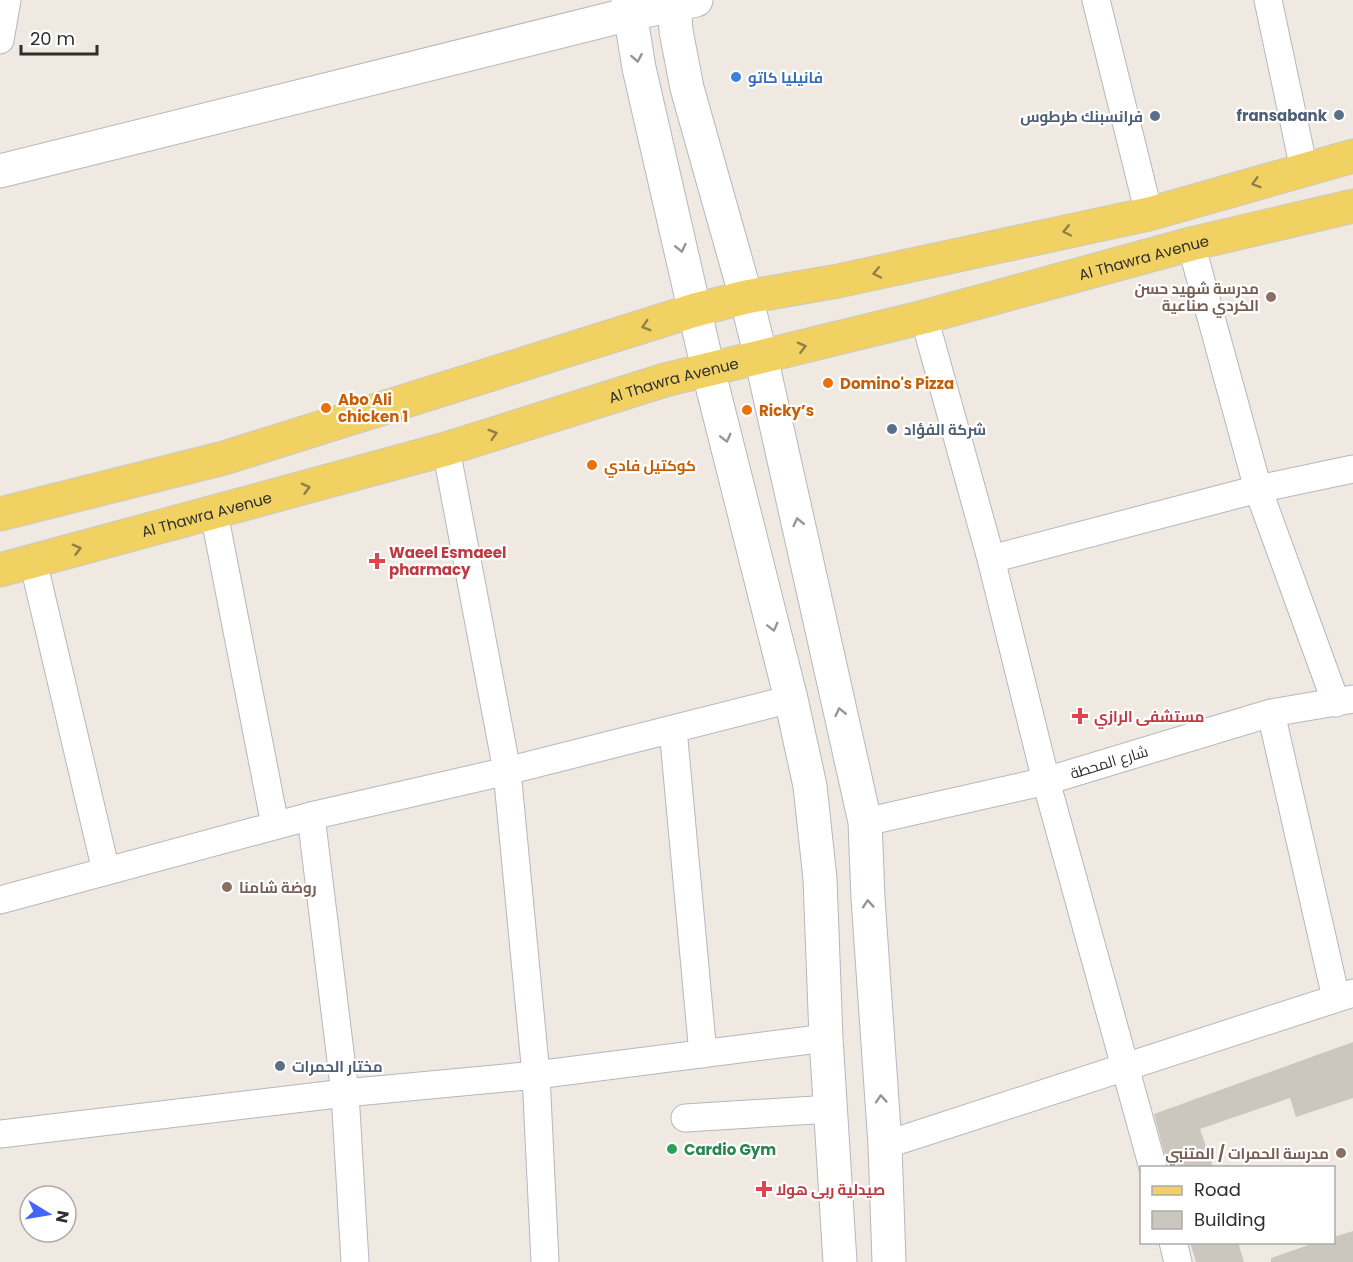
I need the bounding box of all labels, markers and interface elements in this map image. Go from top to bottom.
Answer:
scale bar [21,18,98,56]
text: 20 m [30,26,75,51]
one-way arrow [631,53,643,62]
place label: فانيليا كاتو [748,67,823,88]
marker: فانيليا كاتو [729,70,743,84]
place label: fransabank [1237,105,1328,126]
place label: فرانسبنك طرطوس [1020,106,1143,127]
marker: fransabank [1332,108,1346,122]
marker: فرانسبنك طرطوس [1148,109,1162,123]
one-way arrow [1251,176,1262,188]
one-way arrow [1063,224,1073,237]
street label: Al Thawra Avenue [1076,230,1211,285]
one-way arrow [673,243,686,253]
one-way arrow [872,265,882,278]
place label: مدرسة شهيد حسن الكردي صناعية [1135,278,1259,318]
marker: مدرسة شهيد حسن الكردي صناعية [1264,290,1278,304]
one-way arrow [641,319,652,331]
one-way arrow [797,342,807,355]
street label: Al Thawra Avenue [606,352,741,408]
place label: Domino's Pizza [840,373,954,394]
marker: Domino's Pizza [821,376,835,390]
place label: Abo Ali chicken 1 [338,389,408,427]
place label: Ricky’s [759,400,814,421]
marker: Abo Ali chicken 1 [319,401,333,415]
marker: Ricky’s [740,403,754,417]
place label: شركة الفؤاد [904,419,986,440]
marker: شركة الفؤاد [885,422,899,436]
one-way arrow [487,429,498,441]
one-way arrow [718,432,731,442]
place label: كوكتيل فادي [604,455,696,478]
marker: كوكتيل فادي [585,458,599,472]
one-way arrow [301,482,311,495]
street label: Al Thawra Avenue [139,486,274,542]
one-way arrow [792,517,805,527]
place label: Waeel Esmaeel pharmacy [389,542,507,580]
one-way arrow [72,544,82,557]
marker: Waeel Esmaeel pharmacy [370,554,384,568]
one-way arrow [766,622,779,632]
place label: مستشفى الرازي [1094,706,1204,729]
one-way arrow [834,707,847,717]
marker: مستشفى الرازي [1071,707,1089,725]
street label: شارع المحطة [1068,740,1151,785]
place label: روضة شامنا [239,877,317,898]
marker: روضة شامنا [220,880,234,894]
one-way arrow [862,900,875,909]
place label: مختار الحمرات [292,1056,383,1077]
marker: مختار الحمرات [273,1059,287,1073]
one-way arrow [875,1094,888,1103]
place label: Cardio Gym [684,1139,776,1160]
marker: Cardio Gym [665,1142,679,1156]
place label: مدرسة الحمرات / المتنبي [1165,1143,1329,1166]
marker: مدرسة الحمرات / المتنبي [1334,1146,1348,1160]
legend [1140,1166,1335,1244]
text: Road [1194,1177,1241,1202]
place label: صيدلية ربى هولا [776,1179,885,1200]
marker: صيدلية ربى هولا [757,1182,771,1196]
north arrow [18,1184,78,1244]
text: Building [1194,1207,1266,1232]
text: N [50,1209,75,1225]

